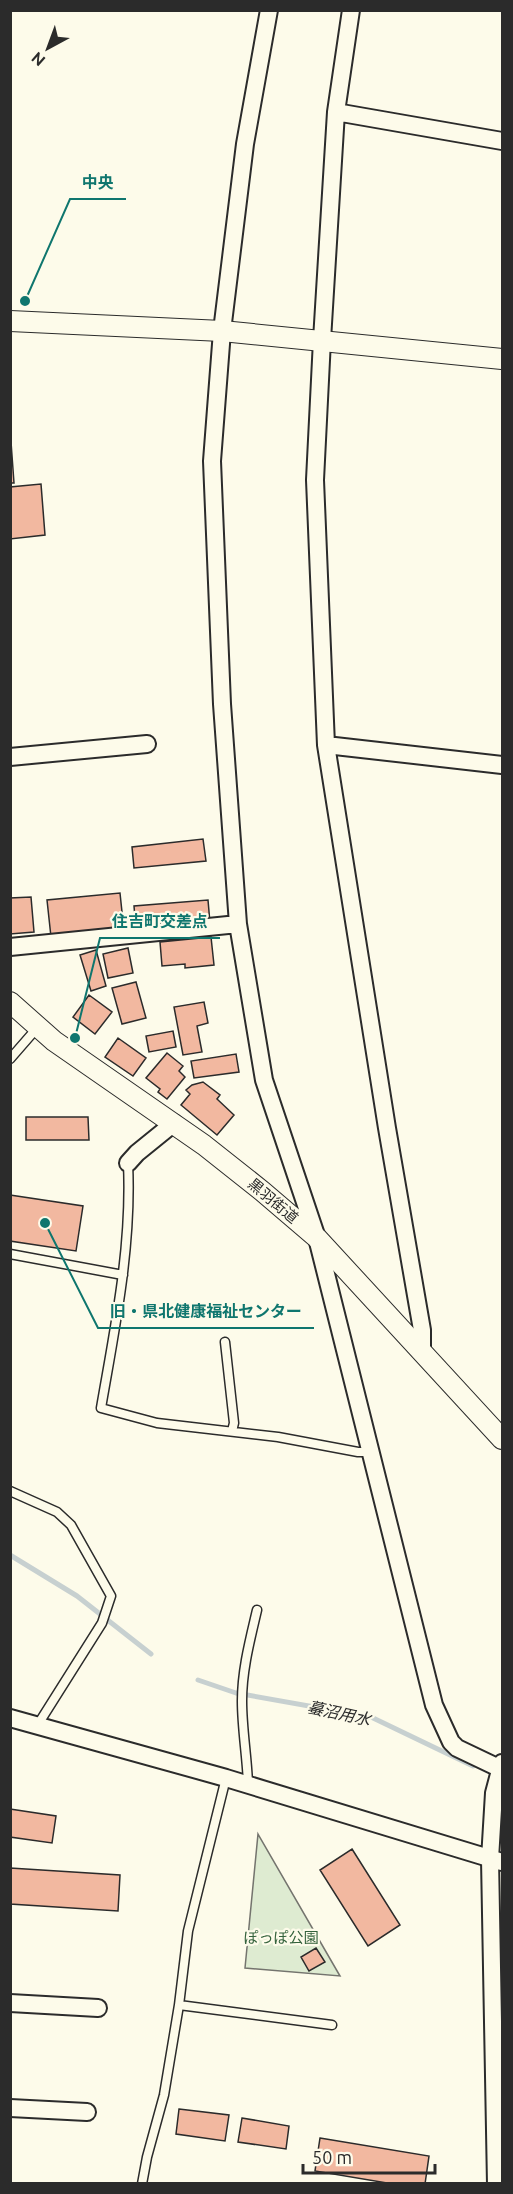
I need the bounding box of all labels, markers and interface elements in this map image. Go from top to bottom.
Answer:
north arrow [18,18,78,78]
text: N [28,49,49,70]
callout: 中央 [70,165,126,199]
text: 中央 [82,173,114,191]
callout: 住吉町交差点 [100,904,220,938]
text: 住吉町交差点 [111,912,208,930]
street label: 黒羽街道 [245,1175,302,1226]
callout: 旧・県北健康福祉センター [98,1294,314,1328]
text: 旧・県北健康福祉センター [110,1302,302,1320]
water label: 蟇沼用水 [306,1698,374,1729]
park label: ぽっぽ公園 [243,1929,319,1946]
scale bar [303,2137,435,2175]
text: 50 m [312,2147,352,2167]

